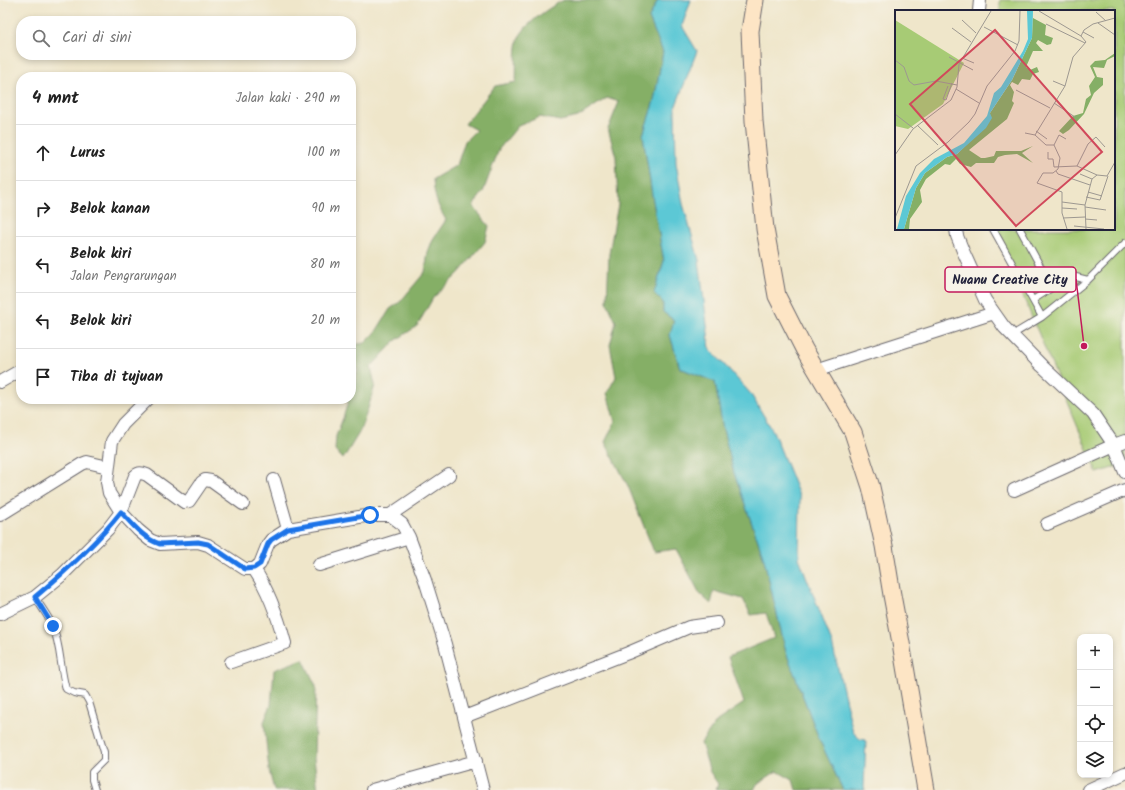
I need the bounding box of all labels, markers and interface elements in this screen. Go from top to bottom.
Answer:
inset map [895,10,1115,230]
search box [16,16,356,60]
text: Cari di sini [62,26,131,50]
icon: search [30,27,52,49]
text: 4 mnt [32,85,79,112]
text: Jalan kaki · 290 m [236,88,340,109]
text: Lurus [70,141,105,165]
icon: ahead [32,142,54,164]
text: 100 m [307,142,340,163]
text: Belok kanan [70,197,150,221]
icon: right [32,198,54,220]
text: 90 m [312,198,340,219]
text: Belok kiri [70,242,131,266]
icon: left [32,254,54,276]
text: 80 m [310,254,340,275]
text: Jalan Pengrarungan [70,266,177,287]
callout: Nuanu Creative City [945,267,1076,292]
text: Nuanu Creative City [952,270,1068,291]
text: Belok kiri [70,309,131,333]
icon: left [32,310,54,332]
text: 20 m [310,310,340,331]
text: Tiba di tujuan [70,365,163,389]
icon: arrive [32,366,54,388]
route start [361,506,379,524]
route end [44,617,62,635]
map controls [1077,634,1113,778]
button: + [1077,634,1113,670]
button: − [1077,670,1113,706]
button: locate [1077,706,1113,742]
button: layers [1077,742,1113,778]

